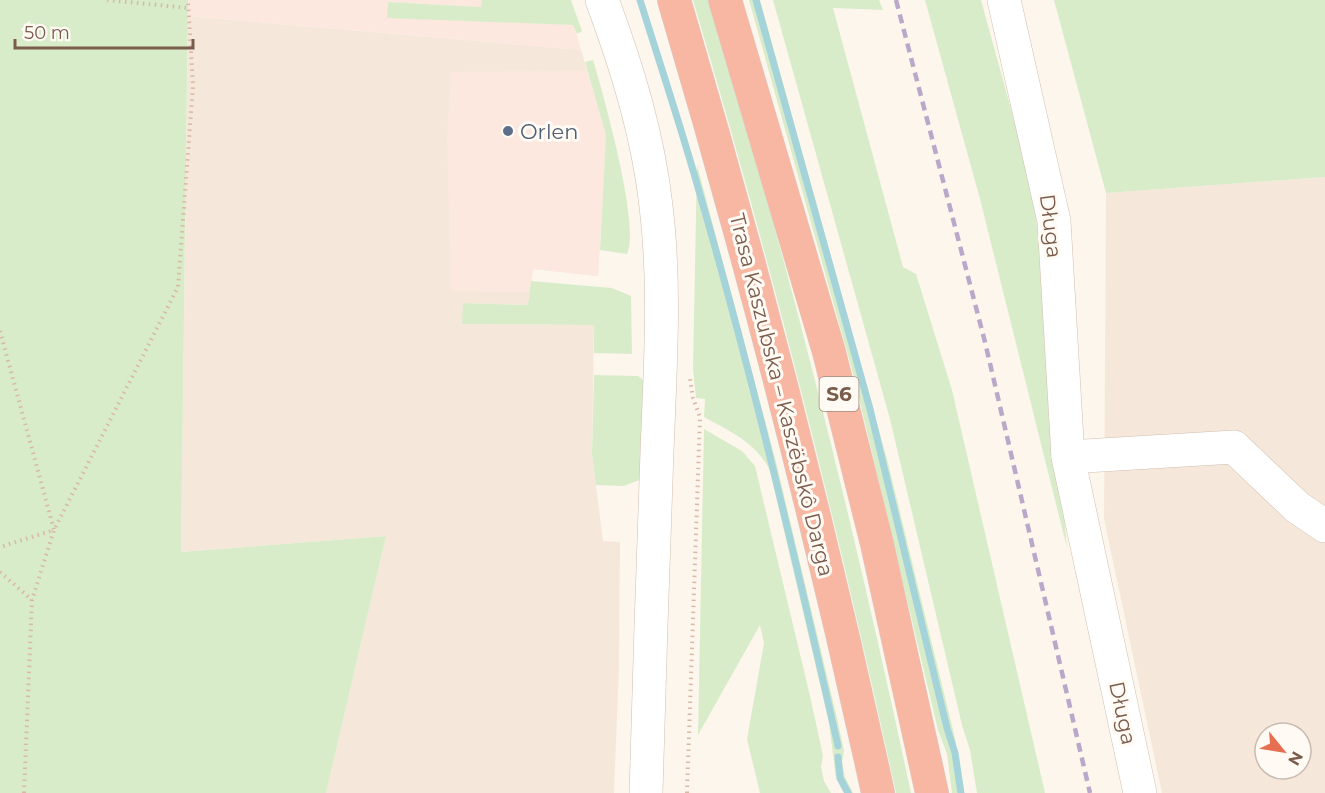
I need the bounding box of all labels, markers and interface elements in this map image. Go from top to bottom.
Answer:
scale bar [15,12,194,50]
text: 50 m [24,22,70,44]
place label: Orlen [520,119,578,144]
marker: Orlen [501,124,515,138]
street label: Długa [1035,193,1067,259]
street label: Trasa Kaszubska – Kaszëbskô Darga [725,211,839,579]
road number: S6 [820,377,858,411]
street label: Długa [1104,679,1142,747]
north arrow [1253,721,1313,781]
text: N [1284,748,1307,769]

